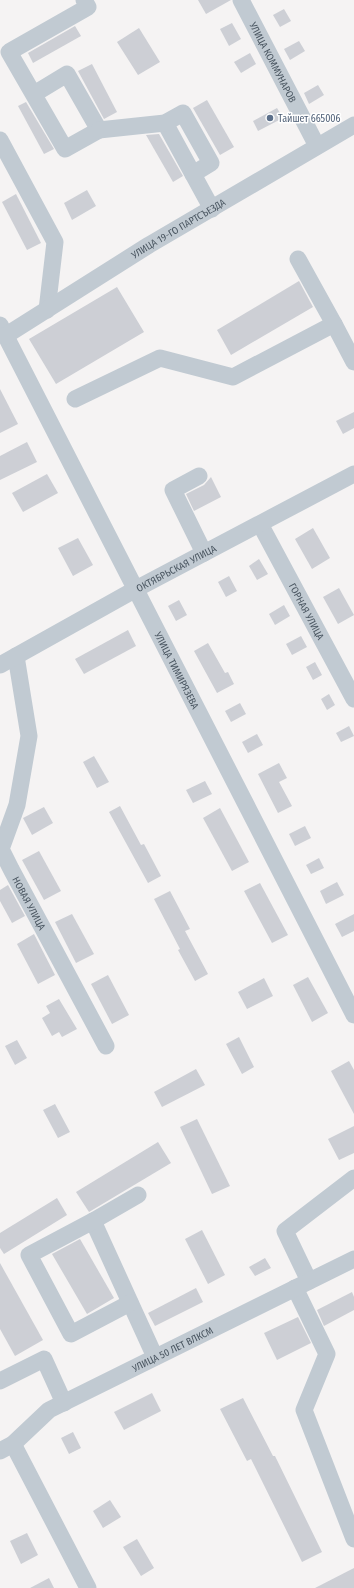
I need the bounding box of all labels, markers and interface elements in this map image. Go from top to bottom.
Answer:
street label: УЛИЦА КОММУНАРОВ [246,19,299,105]
marker: Тайшет 665006 [265,113,275,123]
place label: Тайшет 665006 [278,113,341,125]
street label: УЛИЦА 19-ГО ПАРТСЪЕЗДА [129,196,229,262]
street label: ОКТЯБРЬСКАЯ УЛИЦА [134,542,219,595]
street label: ГОРНАЯ УЛИЦА [286,581,326,643]
street label: УЛИЦА ТИМИРЯЗЕВА [151,629,201,712]
street label: НОВАЯ УЛИЦА [9,875,48,933]
street label: УЛИЦА 50 ЛЕТ ВЛКСМ [130,1325,215,1375]

